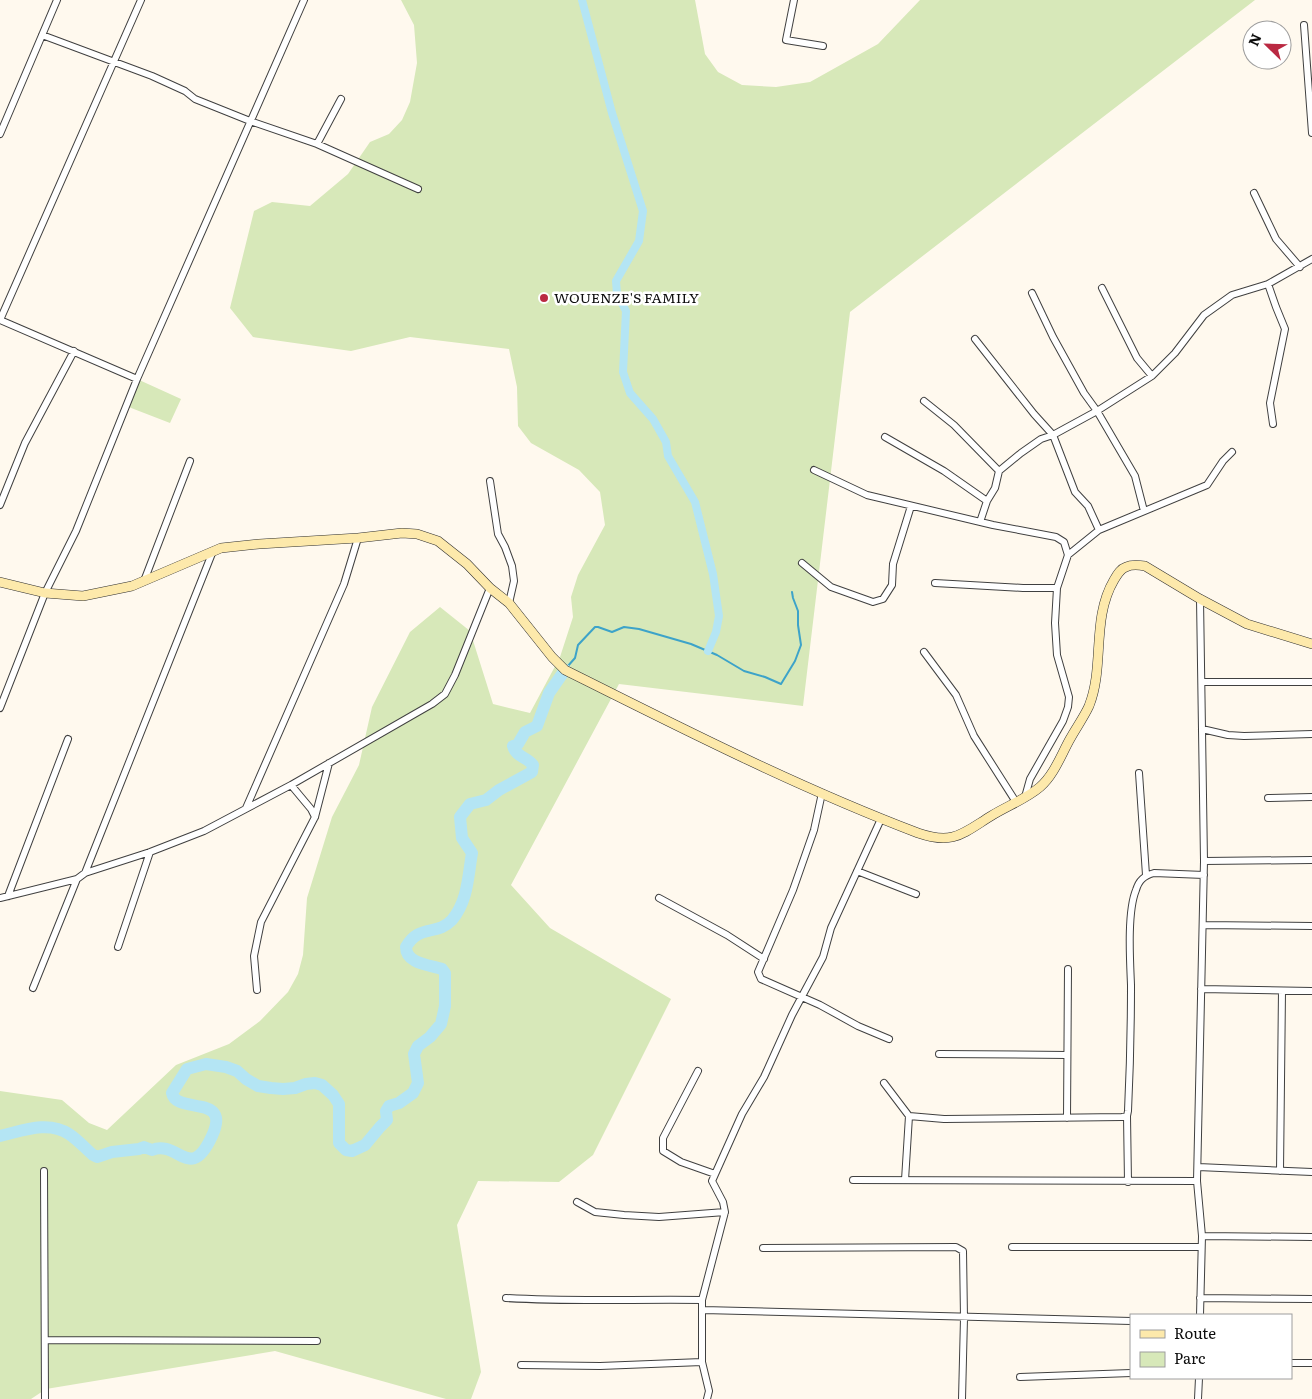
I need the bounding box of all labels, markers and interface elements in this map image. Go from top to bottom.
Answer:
north arrow [1242,20,1292,70]
text: N [1243,30,1266,49]
place label: WOUENZE'S FAMILY [554,287,699,307]
marker: WOUENZE'S FAMILY [538,292,550,304]
legend [1130,1314,1292,1379]
text: Route [1174,1321,1216,1344]
text: Parc [1174,1346,1206,1369]

